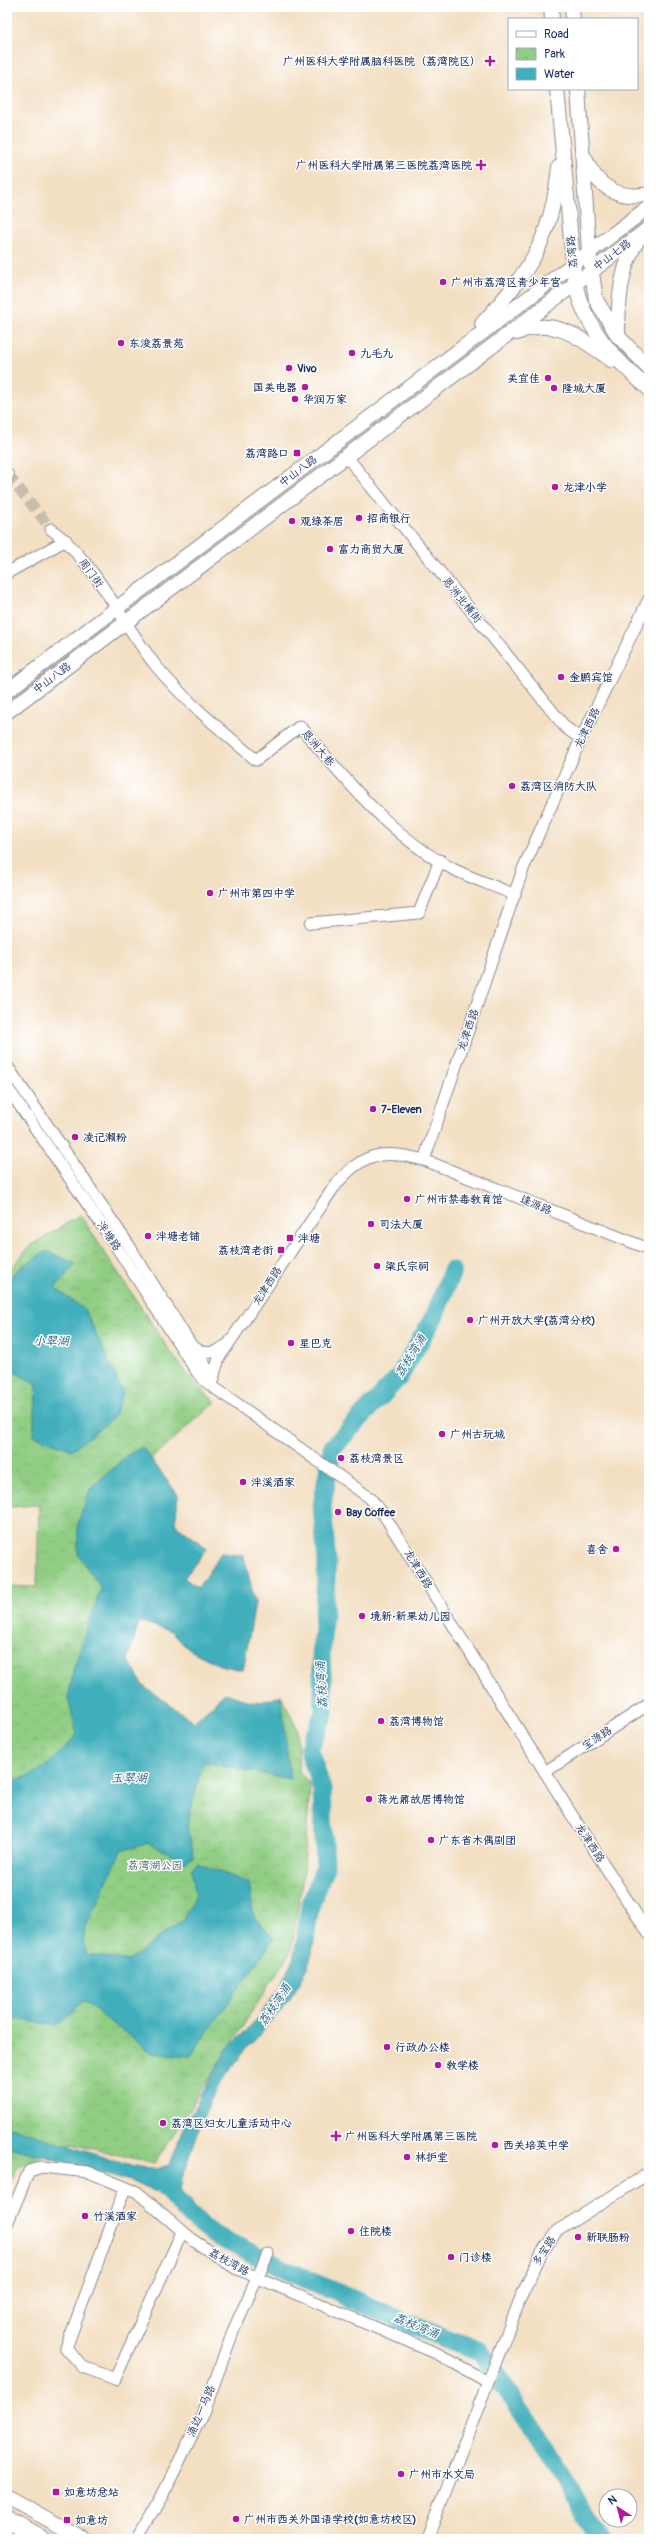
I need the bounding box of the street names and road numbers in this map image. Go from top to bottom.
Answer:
street label: 荔湾路 [564,235,580,269]
street label: 中山七路 [591,237,633,273]
street label: 中山八路 [277,453,319,489]
street label: 周门街 [76,556,107,591]
street label: 恩洲北横街 [440,575,485,626]
street label: 中山八路 [31,660,73,696]
street label: 龙津西路 [572,705,602,751]
street label: 恩洲大巷 [299,727,337,769]
street label: 龙津西路 [455,1007,481,1053]
street label: 逢源路 [518,1193,554,1217]
street label: 泮塘路 [94,1219,124,1253]
street label: 龙津西路 [250,1264,284,1308]
street label: 龙津西路 [401,1547,435,1591]
street label: 宝源路 [580,1724,614,1752]
street label: 龙津西路 [573,1821,607,1865]
street label: 多宝路 [530,2234,558,2268]
street label: 荔枝湾路 [207,2246,251,2278]
street label: 涌边一马路 [184,2383,218,2439]

